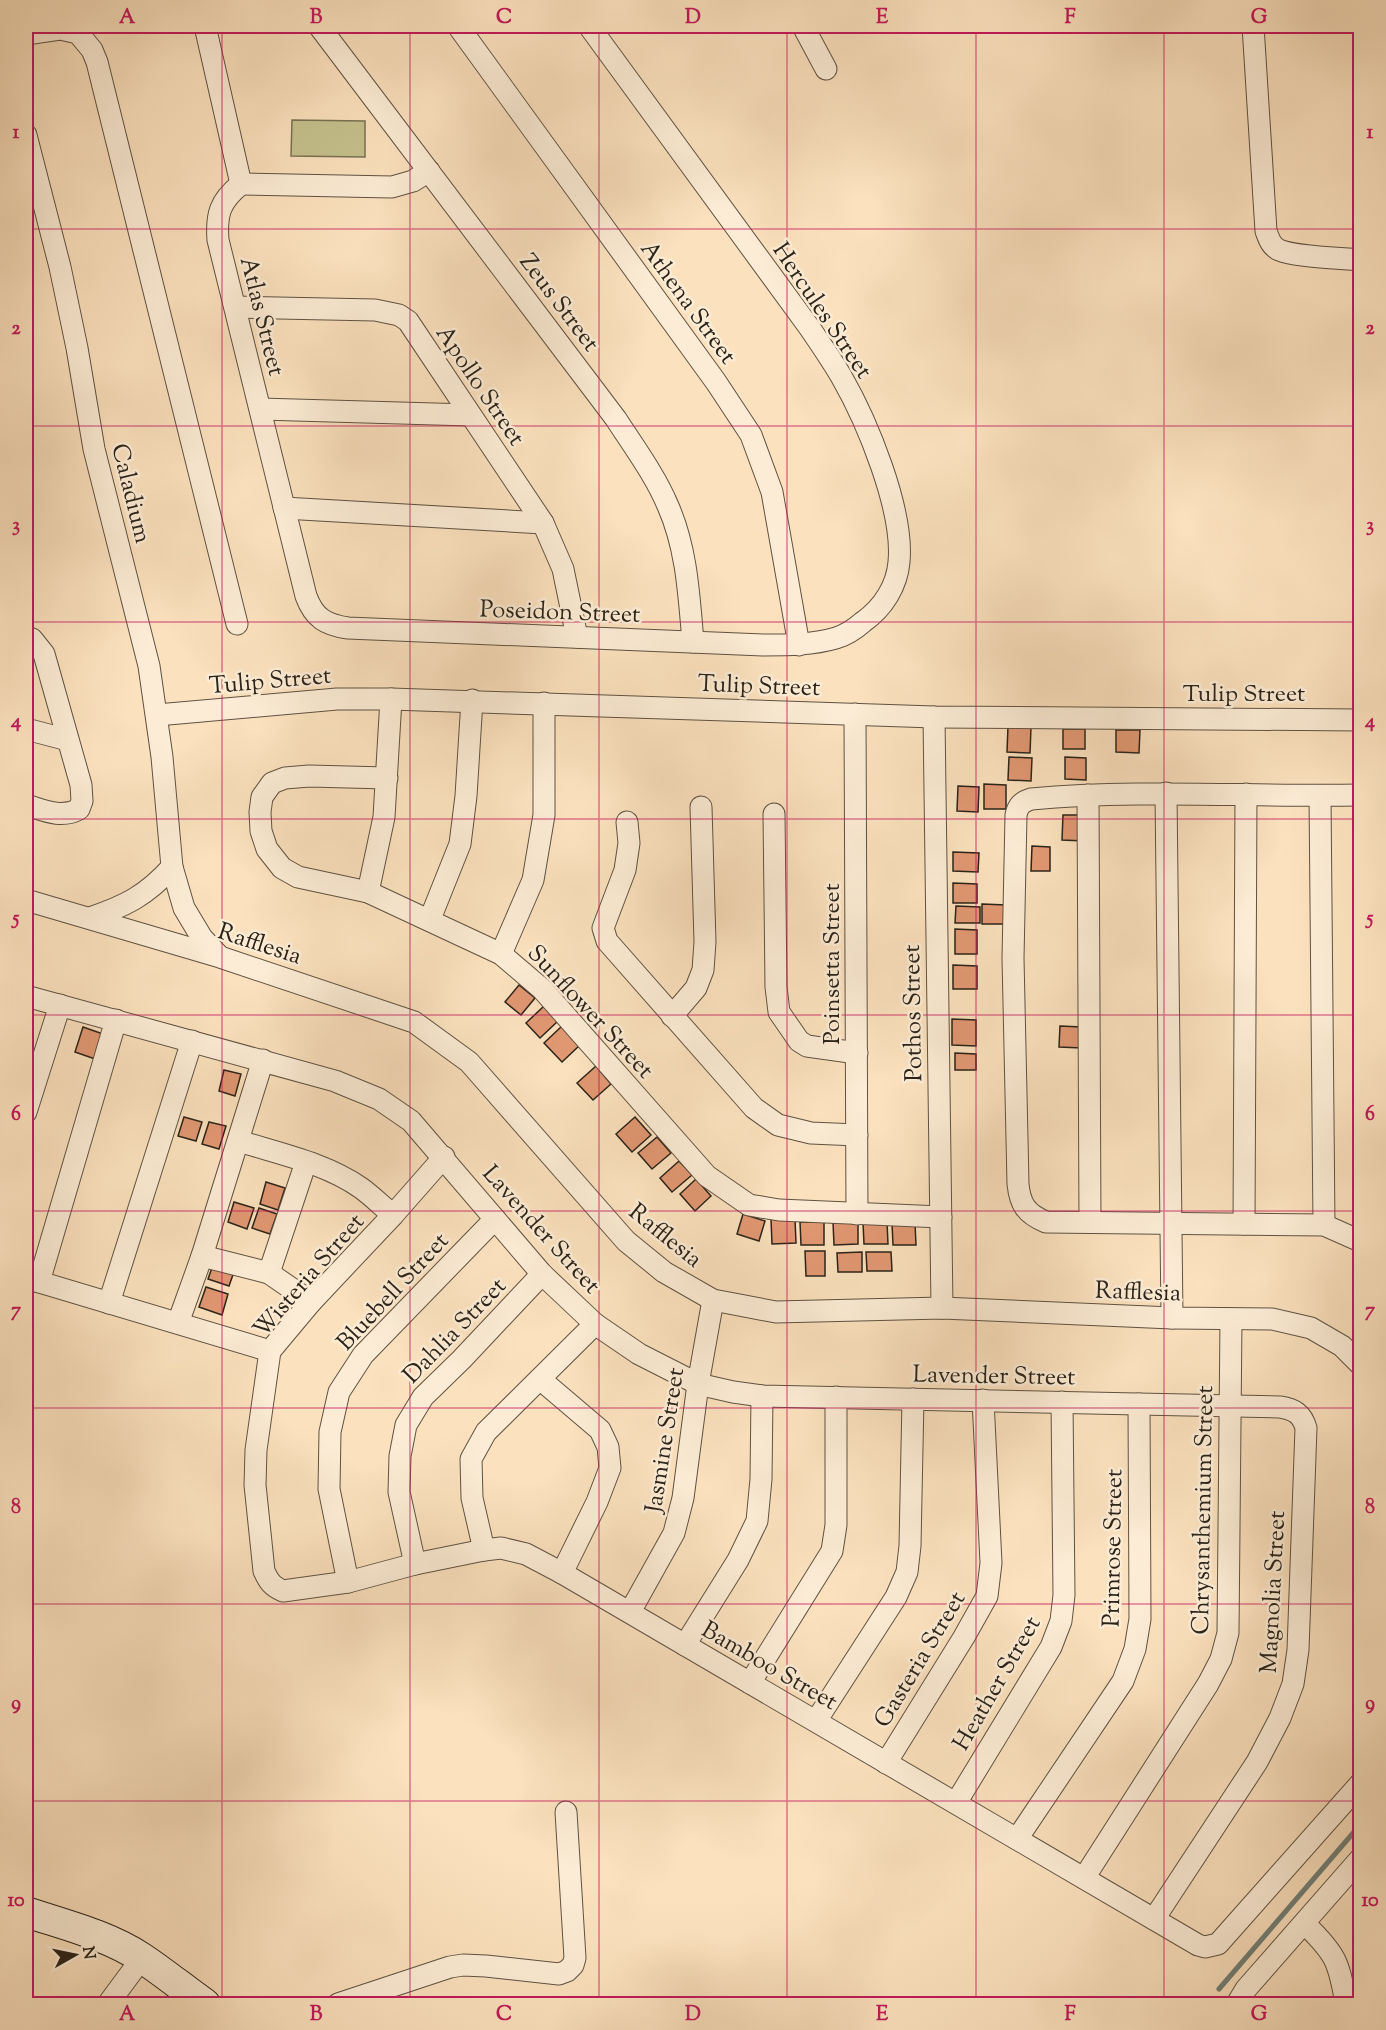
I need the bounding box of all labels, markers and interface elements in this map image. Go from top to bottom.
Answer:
text: A [119,4,136,33]
text: B [310,4,323,33]
text: C [496,4,512,33]
text: D [685,4,701,33]
text: E [876,4,889,33]
text: F [1064,4,1076,33]
text: G [1251,4,1268,33]
text: 1 [13,119,20,148]
text: 1 [1367,119,1374,148]
street label: Athena Street [631,235,744,372]
street label: Hercules Street [763,236,880,386]
street label: Zeus Street [510,247,607,359]
street label: Atlas Street [230,253,292,380]
text: 2 [11,315,21,344]
text: 2 [1365,315,1375,344]
street label: Apollo Street [426,319,532,453]
street label: Caladium [101,440,159,547]
text: 3 [12,512,20,541]
text: 3 [1366,512,1374,541]
street label: Poseidon Street [479,593,641,633]
street label: Tulip Street [208,660,333,704]
street label: Tulip Street [697,668,821,706]
street label: Tulip Street [1183,678,1305,712]
text: 4 [10,708,21,737]
text: 4 [1364,708,1375,737]
street label: Poinsetta Street [816,883,850,1045]
text: 5 [11,905,20,934]
text: 5 [1365,905,1374,934]
street label: Rafflesia [213,915,306,974]
street label: Sunflower Street [518,938,661,1087]
street label: Pothos Street [896,944,932,1082]
text: 6 [11,1101,21,1130]
text: 6 [1365,1101,1375,1130]
street label: Lavender Street [473,1158,608,1302]
street label: Rafflesia [621,1196,709,1277]
street label: Wisteria Street [246,1207,373,1346]
street label: Bluebell Street [330,1226,457,1359]
street label: Dahlia Street [396,1271,515,1392]
street label: Rafflesia [1094,1275,1182,1311]
text: 7 [11,1297,22,1326]
text: 7 [1365,1297,1376,1326]
street label: Lavender Street [912,1359,1076,1395]
street label: Jasmine Street [637,1365,694,1517]
street label: Chrysanthemium Street [1185,1385,1223,1635]
street label: Primrose Street [1096,1469,1132,1628]
text: 8 [11,1494,21,1523]
text: 8 [1365,1494,1375,1523]
street label: Magnolia Street [1253,1510,1295,1674]
street label: Gasteria Street [867,1585,975,1735]
street label: Heather Street [945,1610,1050,1758]
street label: Bamboo Street [695,1614,843,1720]
text: 9 [11,1690,21,1719]
text: 9 [1365,1690,1375,1719]
text: 10 [7,1887,25,1916]
text: 10 [1361,1887,1379,1916]
north arrow [45,1925,105,1985]
text: N [75,1945,100,1961]
text: A [119,2001,136,2030]
text: B [310,2001,323,2030]
text: C [496,2001,512,2030]
text: D [685,2001,701,2030]
text: E [876,2001,889,2030]
text: F [1064,2001,1076,2030]
text: G [1251,2001,1268,2030]

